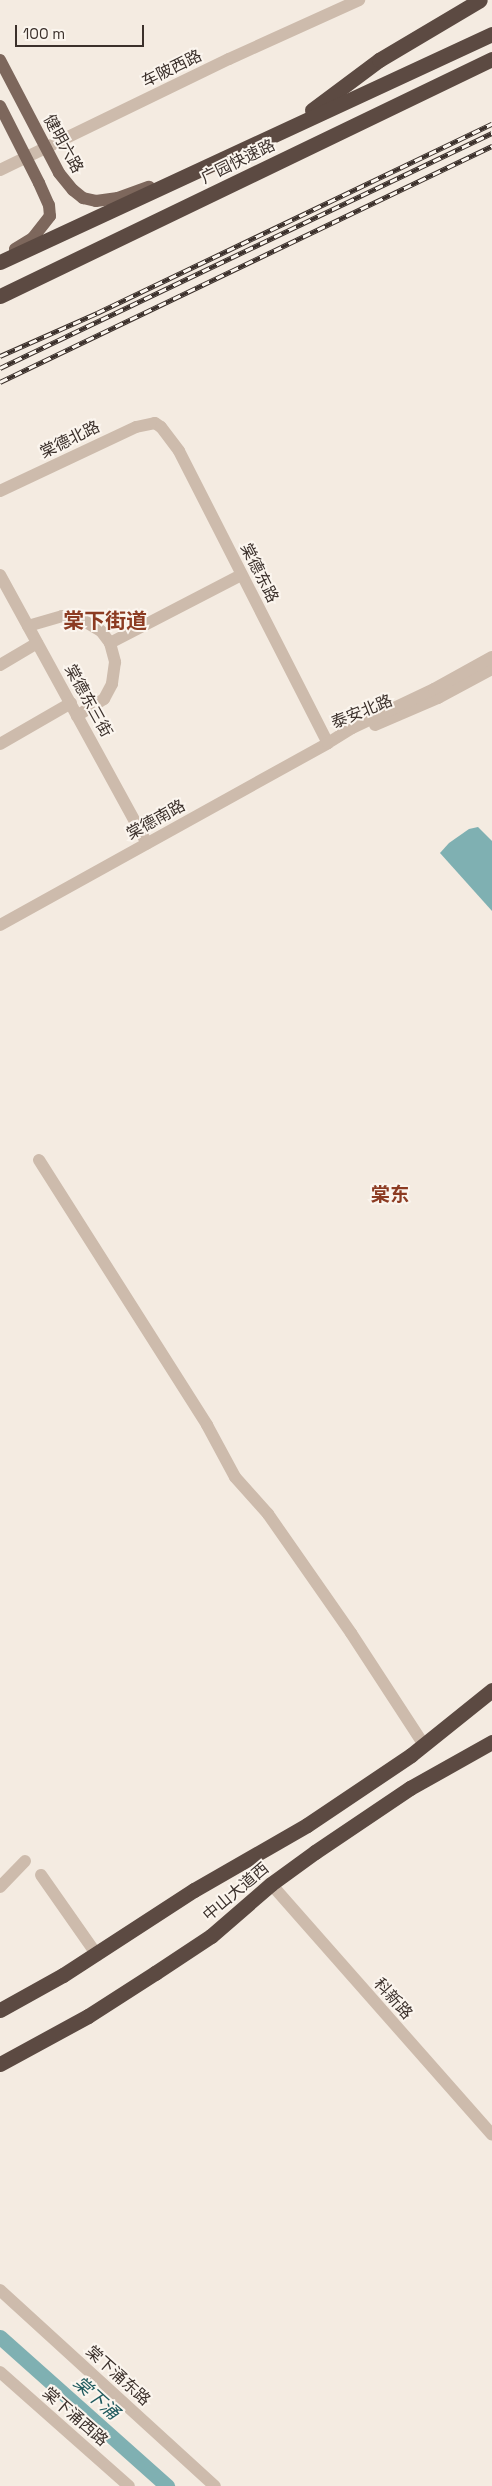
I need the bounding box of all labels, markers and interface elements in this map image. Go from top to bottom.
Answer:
scale bar [18,15,146,47]
text: 100 m [23,24,65,43]
street label: 车陂西路 [139,46,205,92]
street label: 健明六路 [39,111,87,177]
street label: 广园快速路 [198,136,278,188]
street label: 棠德北路 [37,417,103,463]
street label: 棠德东路 [236,540,282,606]
district label: 棠下街道 [63,608,147,634]
street label: 棠德东三街 [60,661,116,741]
street label: 泰安北路 [329,691,395,733]
street label: 棠德南路 [123,796,189,844]
district label: 棠东 [371,1184,409,1206]
street label: 中山大道西 [199,1859,273,1925]
street label: 科新路 [370,1975,416,2023]
street label: 棠下涌东路 [82,2342,154,2410]
water label: 棠下涌 [69,2372,123,2424]
street label: 棠下涌西路 [39,2384,111,2450]

